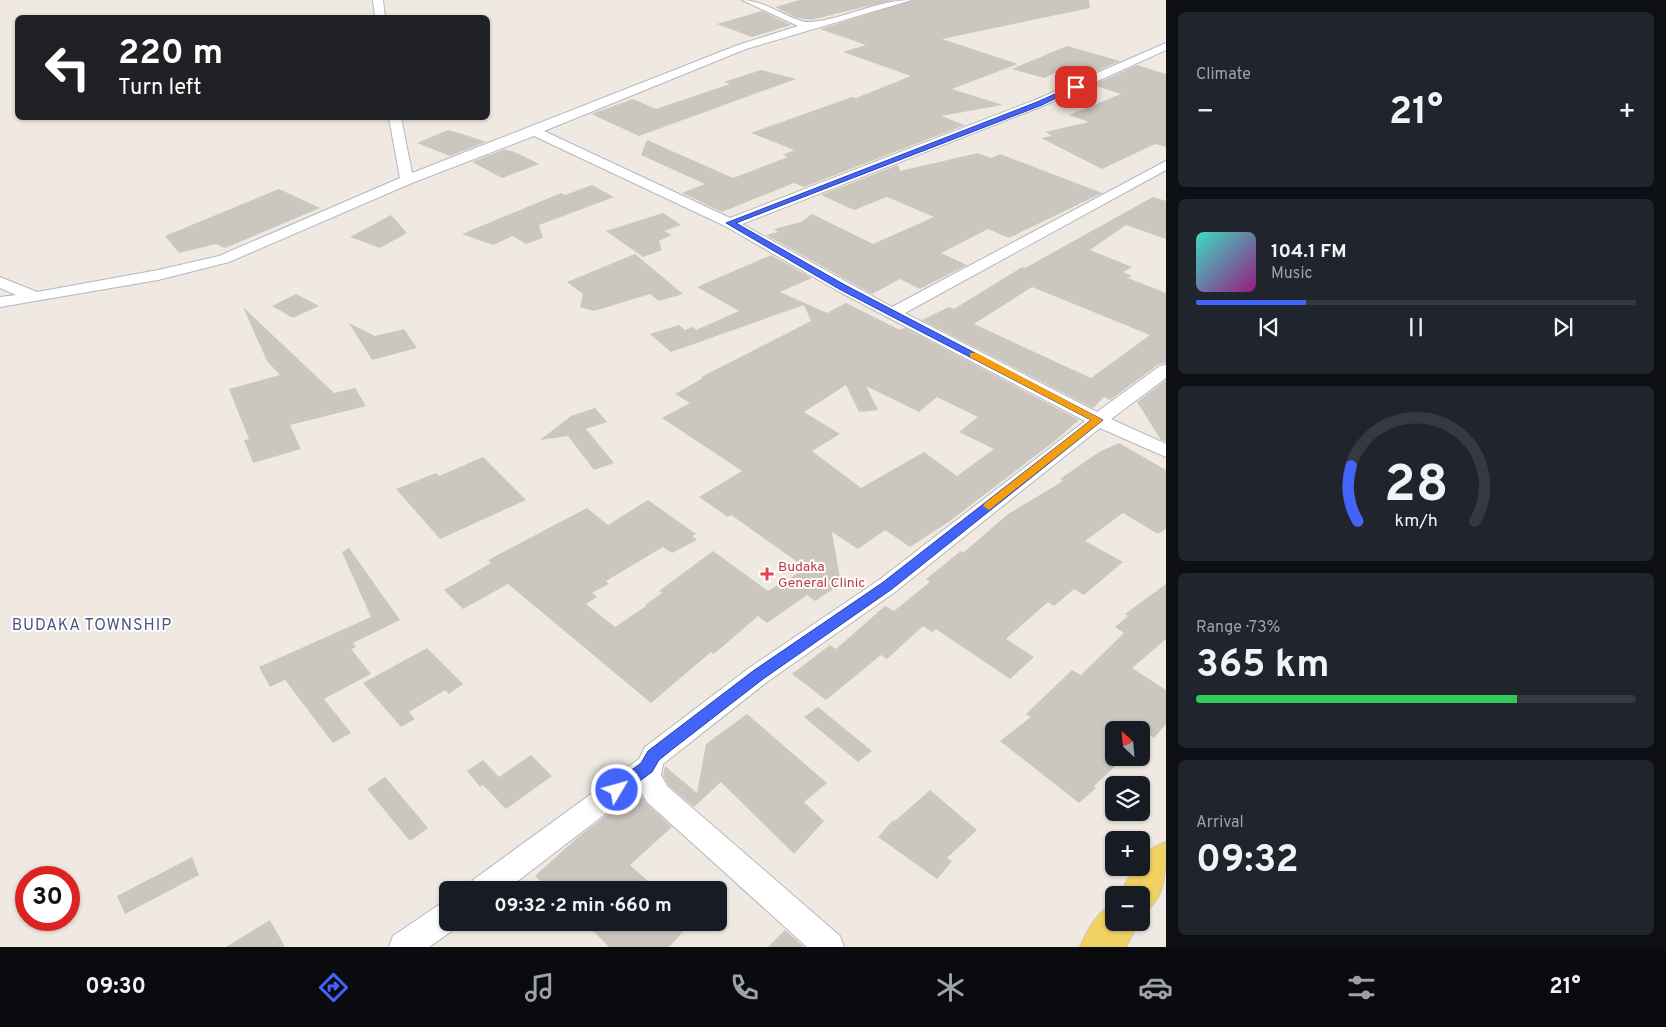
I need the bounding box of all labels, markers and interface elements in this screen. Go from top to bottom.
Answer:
text: 220 m [118,32,223,76]
icon: left [35,35,100,100]
text: Climate [1196,65,1251,85]
pin [1055,66,1097,108]
icon: arrive [1062,73,1090,101]
text: Turn left [118,75,201,102]
text: 21° [1389,89,1443,138]
text: − [1196,95,1214,131]
text: + [1618,95,1636,131]
text: 104.1 FM [1271,240,1347,264]
text: Music [1271,264,1312,284]
icon: previous [1255,313,1283,341]
icon: pause [1402,313,1430,341]
icon: next [1549,313,1577,341]
text: 28 [1384,454,1448,520]
text: km/h [1394,510,1438,533]
place label: Budaka General Clinic [778,559,865,592]
marker: Budaka General Clinic [760,567,774,581]
district label: BUDAKA TOWNSHIP [12,616,172,636]
text: Range · 73% [1196,618,1280,638]
text: 365 km [1196,642,1329,691]
north arrow [1105,721,1150,766]
map controls [1105,721,1150,931]
position arrow [590,763,642,815]
button: layers [1105,776,1150,821]
text: Arrival [1196,813,1244,833]
button: + [1105,831,1150,876]
text: 09:32 [1196,837,1299,886]
speed limit sign: 30 [15,866,80,931]
button: − [1105,886,1150,931]
text: 09:32 · 2 min · 660 m [494,894,672,918]
icon: directions [316,970,351,1005]
icon: music [522,970,557,1005]
icon: phone [727,970,762,1005]
icon: climate [933,970,968,1005]
icon: car [1138,970,1173,1005]
icon: filters [1344,970,1379,1005]
text: 09:30 [85,974,146,1001]
text: 21° [1549,974,1581,1001]

